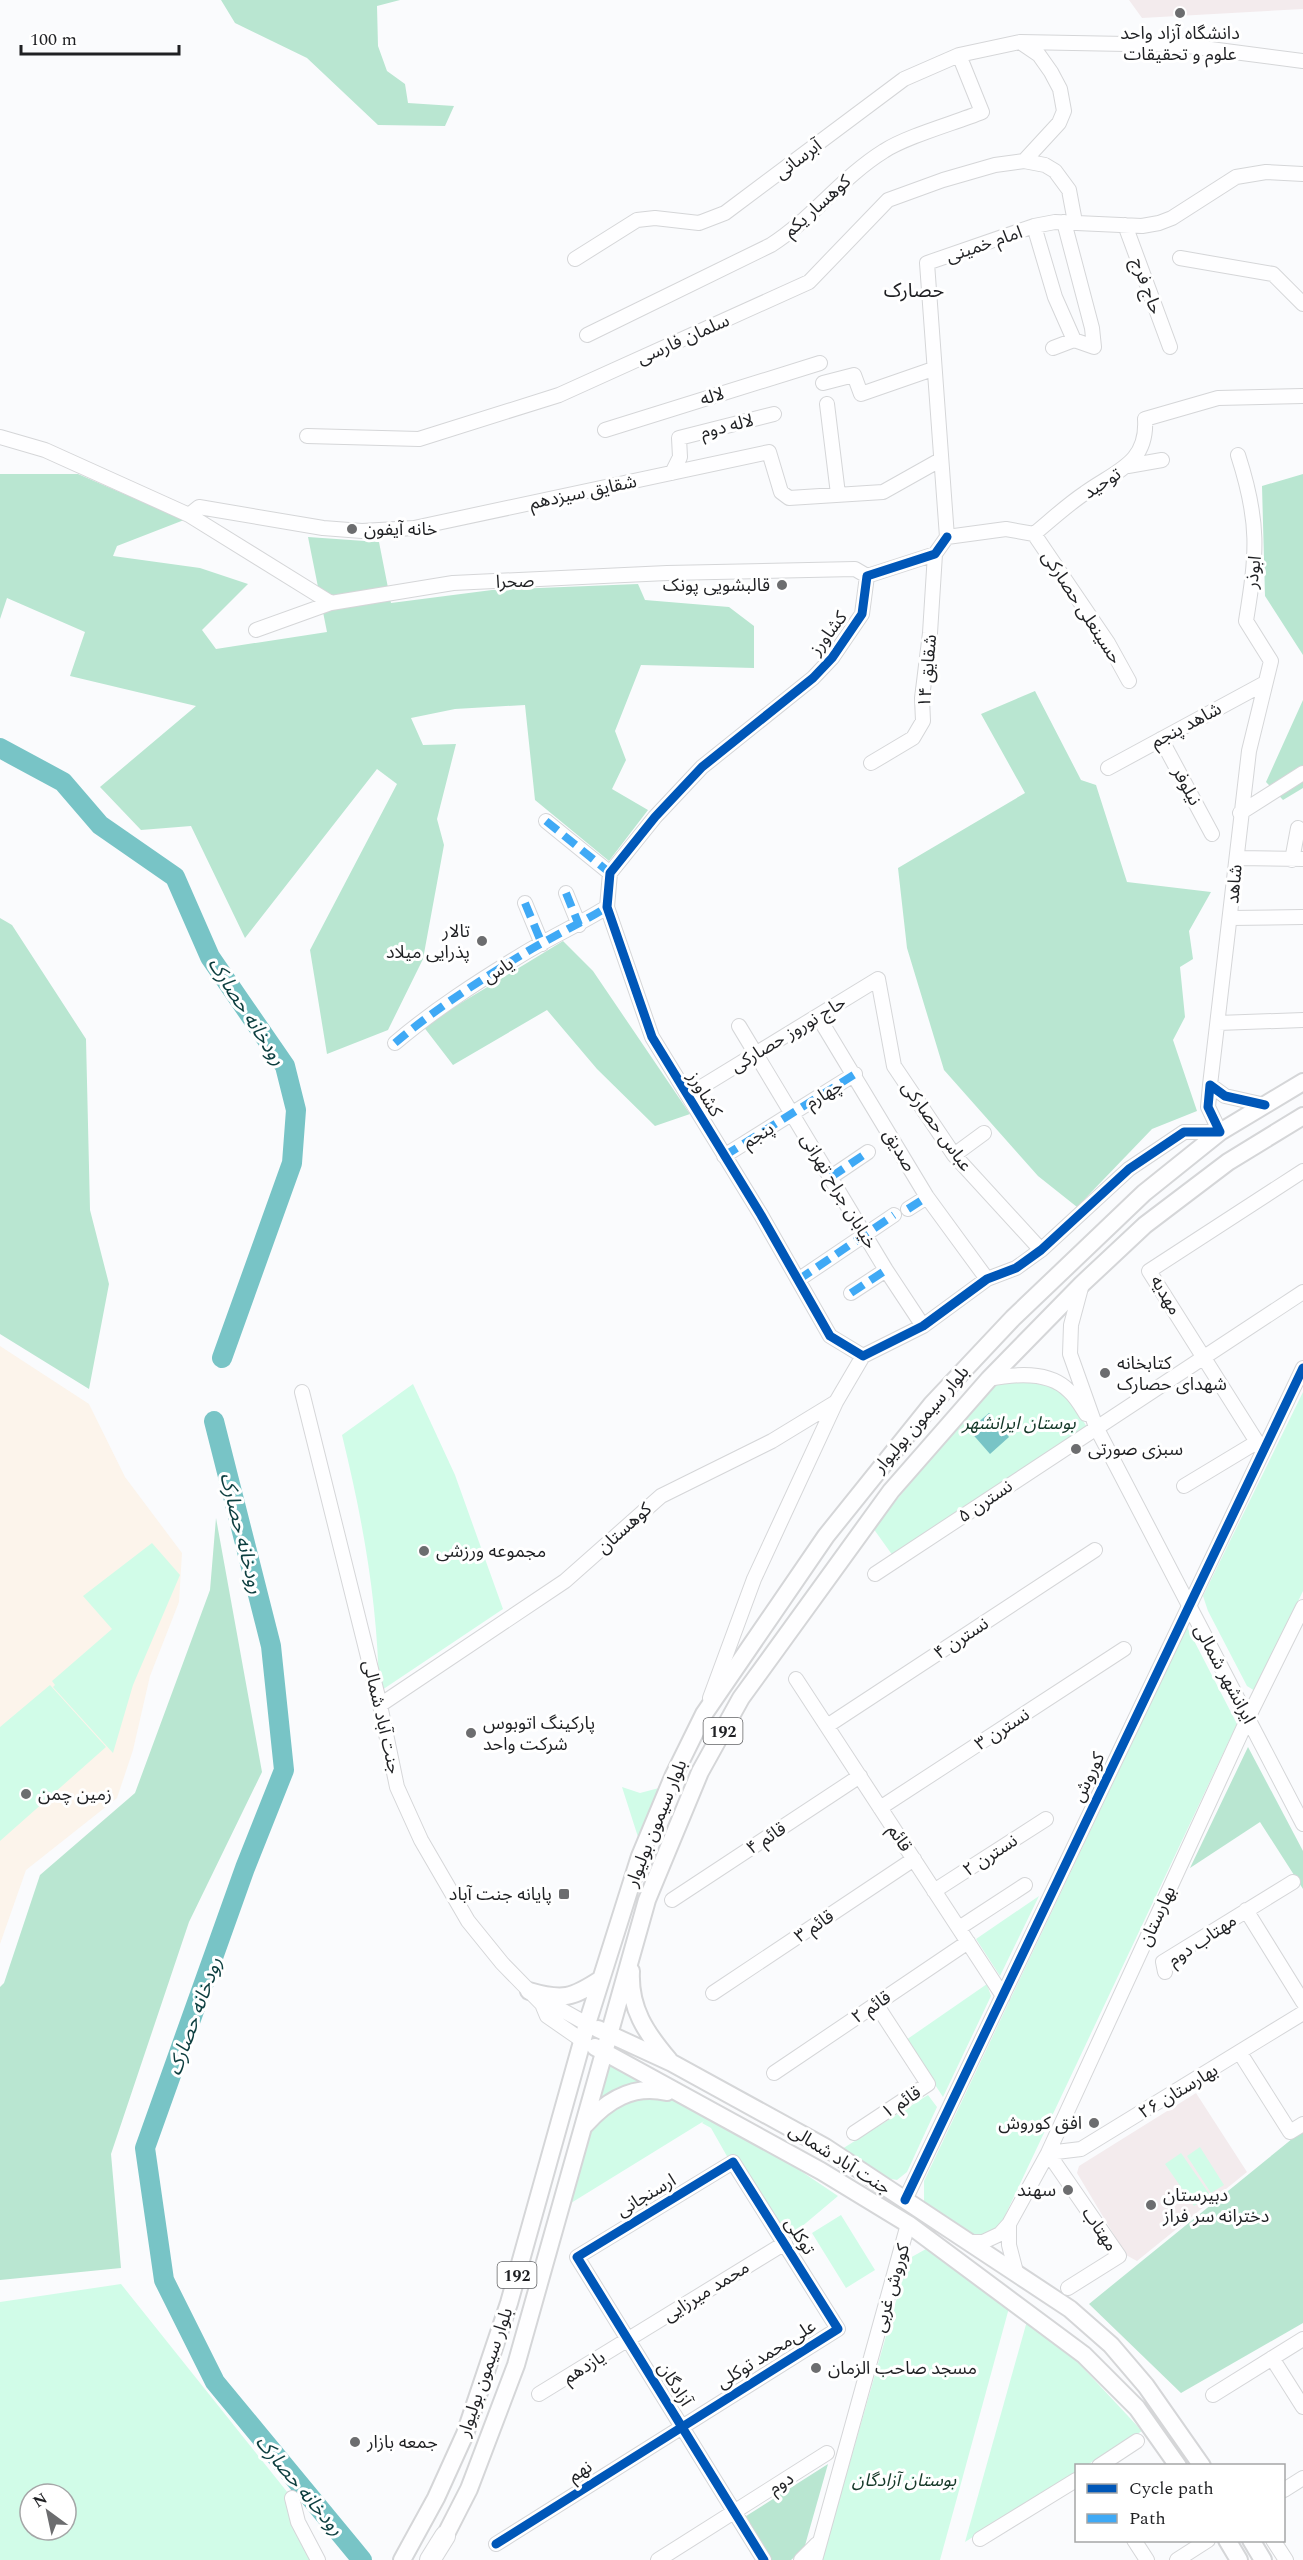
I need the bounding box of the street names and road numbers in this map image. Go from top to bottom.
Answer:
street label: آبرسانی [769,132,828,186]
street label: کوهسار یکم [778,168,857,244]
street label: امام خمینی [942,219,1026,270]
street label: حاج فرج [1124,254,1169,318]
street label: سلمان فارسی [633,307,734,372]
street label: لاله [697,380,728,413]
street label: لاله دوم [698,407,756,446]
street label: توحید [1078,461,1127,506]
street label: شقایق سیزدهم [527,468,639,517]
street label: حسینعلی حصارکی [1035,545,1129,669]
street label: ابوذر [1238,554,1269,591]
street label: صحرا [495,567,535,596]
street label: کشاورز [802,605,854,662]
street label: شقایق ۱۴ [911,633,944,709]
street label: شاهد پنجم [1146,695,1227,755]
street label: نیلوفر [1165,761,1208,811]
street label: شاهد [1219,863,1250,905]
street label: یاس [477,950,519,990]
street label: حاج نوروز حصارکی [725,989,851,1080]
street label: کشاورز [680,1065,729,1123]
street label: چهارم [800,1073,848,1116]
street label: عباس حصارکی [894,1075,979,1177]
street label: پنجم [737,1115,779,1156]
street label: صدیق [876,1124,923,1177]
street label: خیابان جراح تهرانی [793,1128,884,1254]
street label: مهدیه [1143,1270,1188,1320]
street label: بلوار سیمون بولیوار [866,1360,976,1480]
street label: نسترن ۵ [952,1473,1018,1530]
street label: کوهستان [591,1496,658,1560]
street label: نسترن ۴ [928,1610,994,1666]
street label: ایرانشهر شمالی [1187,1620,1262,1729]
street label: جنت آباد شمالی [355,1658,408,1777]
street label: نسترن ۳ [969,1701,1035,1757]
road number: 192 [704,1718,742,1744]
street label: کوروش [1065,1747,1112,1807]
street label: بلوار سیمون بولیوار [618,1756,694,1892]
street label: قائم ۴ [741,1815,792,1861]
street label: قائم [881,1819,919,1857]
street label: نسترن ۲ [957,1827,1023,1883]
street label: بهارستان [1132,1882,1183,1951]
street label: قائم ۳ [789,1903,840,1950]
street label: مهتاب دوم [1162,1907,1242,1973]
street label: قائم ۲ [846,1984,897,2031]
street label: بهارستان ۲۶ [1133,2057,1223,2126]
street label: قائم ۱ [876,2079,927,2125]
street label: جنت آباد شمالی [783,2117,896,2202]
street label: ارسنجانی [611,2167,681,2224]
street label: مهتاب [1075,2202,1124,2257]
street label: توکلی [778,2212,822,2260]
street label: کوروش غربی [866,2240,917,2335]
street label: محمد میرزایی [658,2254,755,2329]
road number: 192 [498,2262,536,2288]
street label: بلوار سیمون بولیوار [450,2304,520,2441]
street label: علی‌محمد توکلی [711,2313,821,2396]
street label: یازدهم [558,2344,611,2391]
street label: آزادگان [650,2357,699,2413]
street label: نهم [563,2454,598,2489]
street label: دوم [763,2465,799,2502]

